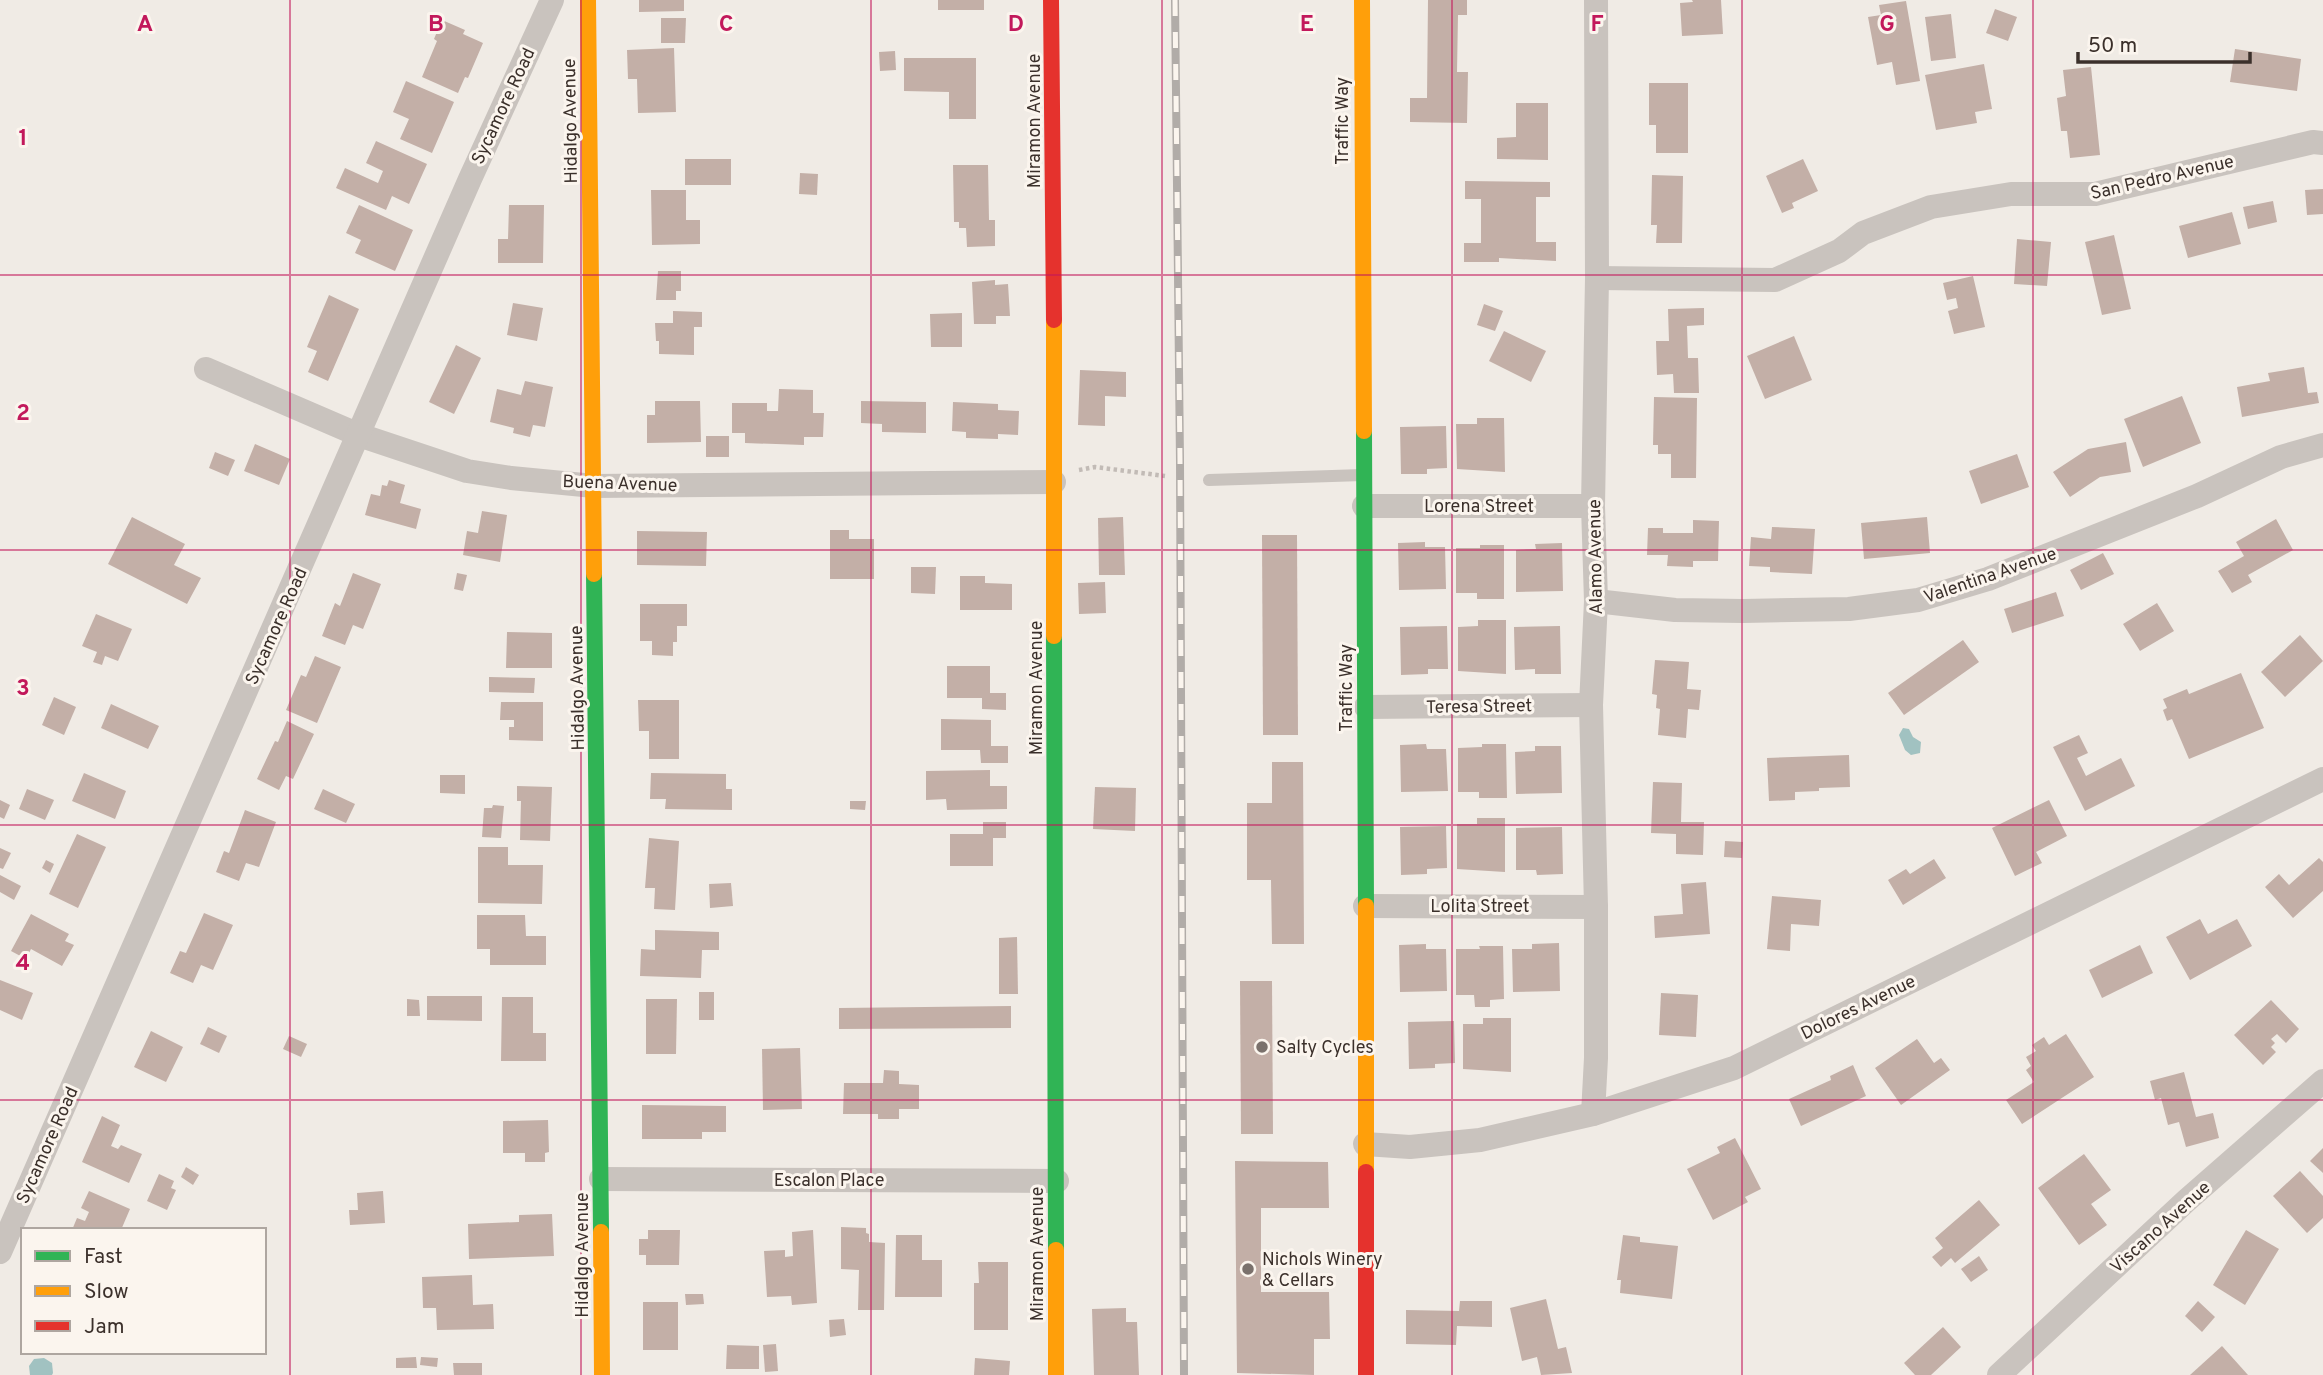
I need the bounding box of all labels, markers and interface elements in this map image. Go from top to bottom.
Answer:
text: A [137,11,153,40]
text: B [428,11,444,40]
text: C [719,11,733,40]
text: D [1008,11,1024,40]
text: E [1300,11,1314,40]
text: F [1590,11,1604,40]
text: G [1879,11,1895,40]
scale bar [2078,21,2250,65]
text: 50 m [2088,33,2137,60]
street label: Sycamore Road [467,45,541,169]
street label: Miramon Avenue [1024,54,1047,188]
street label: Hidalgo Avenue [559,58,584,184]
street label: Traffic Way [1332,77,1355,165]
text: 1 [18,125,28,154]
street label: San Pedro Avenue [2088,151,2236,206]
text: 2 [16,400,30,429]
street label: Buena Avenue [562,471,678,498]
street label: Lorena Street [1424,496,1534,519]
street label: Alamo Avenue [1584,499,1609,615]
street label: Valentina Avenue [1921,543,2060,610]
street label: Sycamore Road [241,564,313,689]
street label: Miramon Avenue [1026,621,1049,755]
street label: Hidalgo Avenue [566,625,591,751]
street label: Traffic Way [1336,644,1359,732]
text: 3 [16,675,30,704]
street label: Teresa Street [1426,695,1532,720]
street label: Lolita Street [1430,896,1530,919]
text: 4 [16,950,30,979]
street label: Dolores Avenue [1797,971,1920,1046]
place label: Salty Cycles [1276,1037,1374,1060]
marker: Salty Cycles [1254,1039,1270,1055]
street label: Sycamore Road [12,1083,84,1208]
street label: Escalon Place [774,1170,884,1193]
street label: Viscano Avenue [2106,1177,2216,1279]
street label: Miramon Avenue [1027,1187,1050,1321]
street label: Hidalgo Avenue [572,1192,595,1318]
legend [21,1228,266,1354]
text: Fast [84,1244,123,1271]
place label: Nichols Winery & Cellars [1262,1249,1382,1293]
marker: Nichols Winery & Cellars [1240,1261,1256,1277]
text: Slow [84,1279,129,1306]
text: Jam [84,1314,125,1341]

